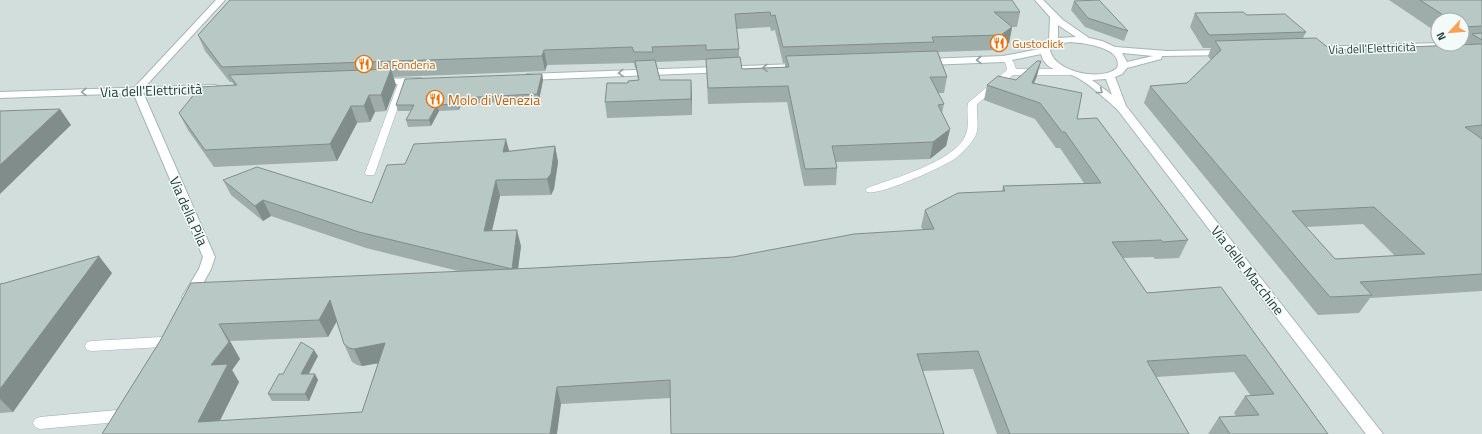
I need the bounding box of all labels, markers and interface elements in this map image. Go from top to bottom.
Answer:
north arrow [1430,12,1470,52]
text: N [1432,29,1450,43]
restaurant icon: Gustoclick [989,33,1009,53]
place label: Gustoclick [1012,34,1064,53]
street label: Via dell'Elettricità [1328,37,1416,59]
restaurant icon: La Fonderia [354,54,374,74]
place label: La Fonderia [377,55,435,74]
one-way arrow [976,56,982,65]
one-way arrow [762,64,768,73]
one-way arrow [618,69,624,78]
street label: Via dell'Elettricità [100,78,202,102]
one-way arrow [1096,86,1103,93]
one-way arrow [81,88,87,96]
restaurant icon: Molo di Venezia [425,89,445,109]
place label: Molo di Venezia [448,89,540,110]
street label: Via della Pila [164,173,214,249]
street label: Via delle Macchine [1206,221,1290,319]

